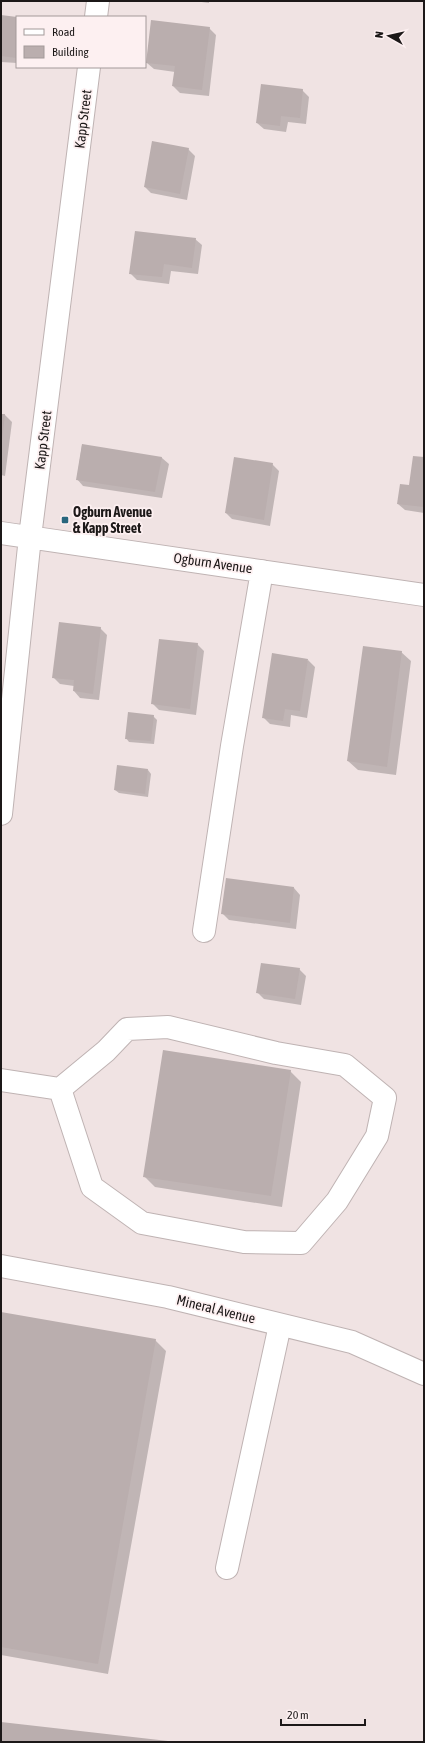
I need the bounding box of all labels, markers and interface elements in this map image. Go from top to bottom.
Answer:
legend [16,16,146,68]
north arrow [369,16,409,56]
text: Road [52,25,75,39]
text: N [373,31,385,39]
text: Building [52,45,90,59]
street label: Kapp Street [71,89,95,149]
street label: Kapp Street [31,410,55,470]
place label: Ogburn Avenue & Kapp Street [73,504,152,536]
marker: Ogburn Avenue & Kapp Street [60,515,70,525]
street label: Ogburn Avenue [173,550,253,576]
street label: Mineral Avenue [175,1292,257,1326]
scale bar [281,1701,365,1727]
text: 20 m [287,1708,309,1722]

